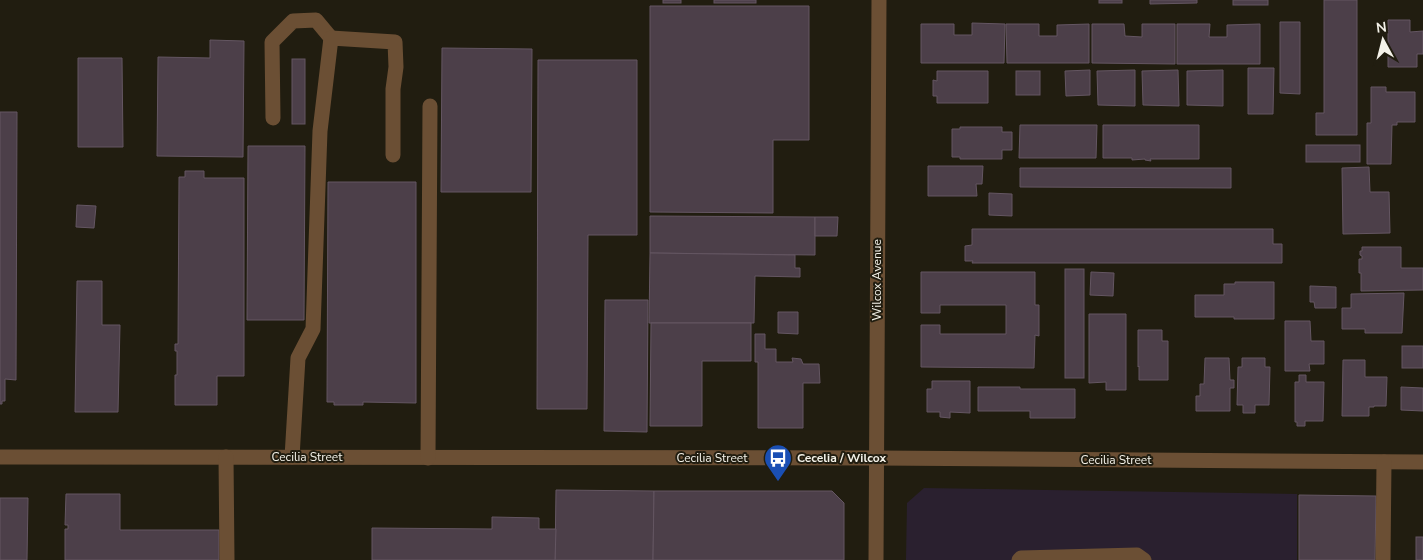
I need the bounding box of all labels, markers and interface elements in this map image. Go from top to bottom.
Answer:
north arrow [1358,15,1408,65]
text: N [1375,18,1388,38]
street label: Wilcox Avenue [869,239,885,321]
bus stop icon: Cecelia / Wilcox [763,443,793,482]
street label: Cecilia Street [272,449,343,465]
street label: Cecilia Street [677,450,748,466]
place label: Cecelia / Wilcox [797,450,886,466]
street label: Cecilia Street [1081,452,1152,468]

